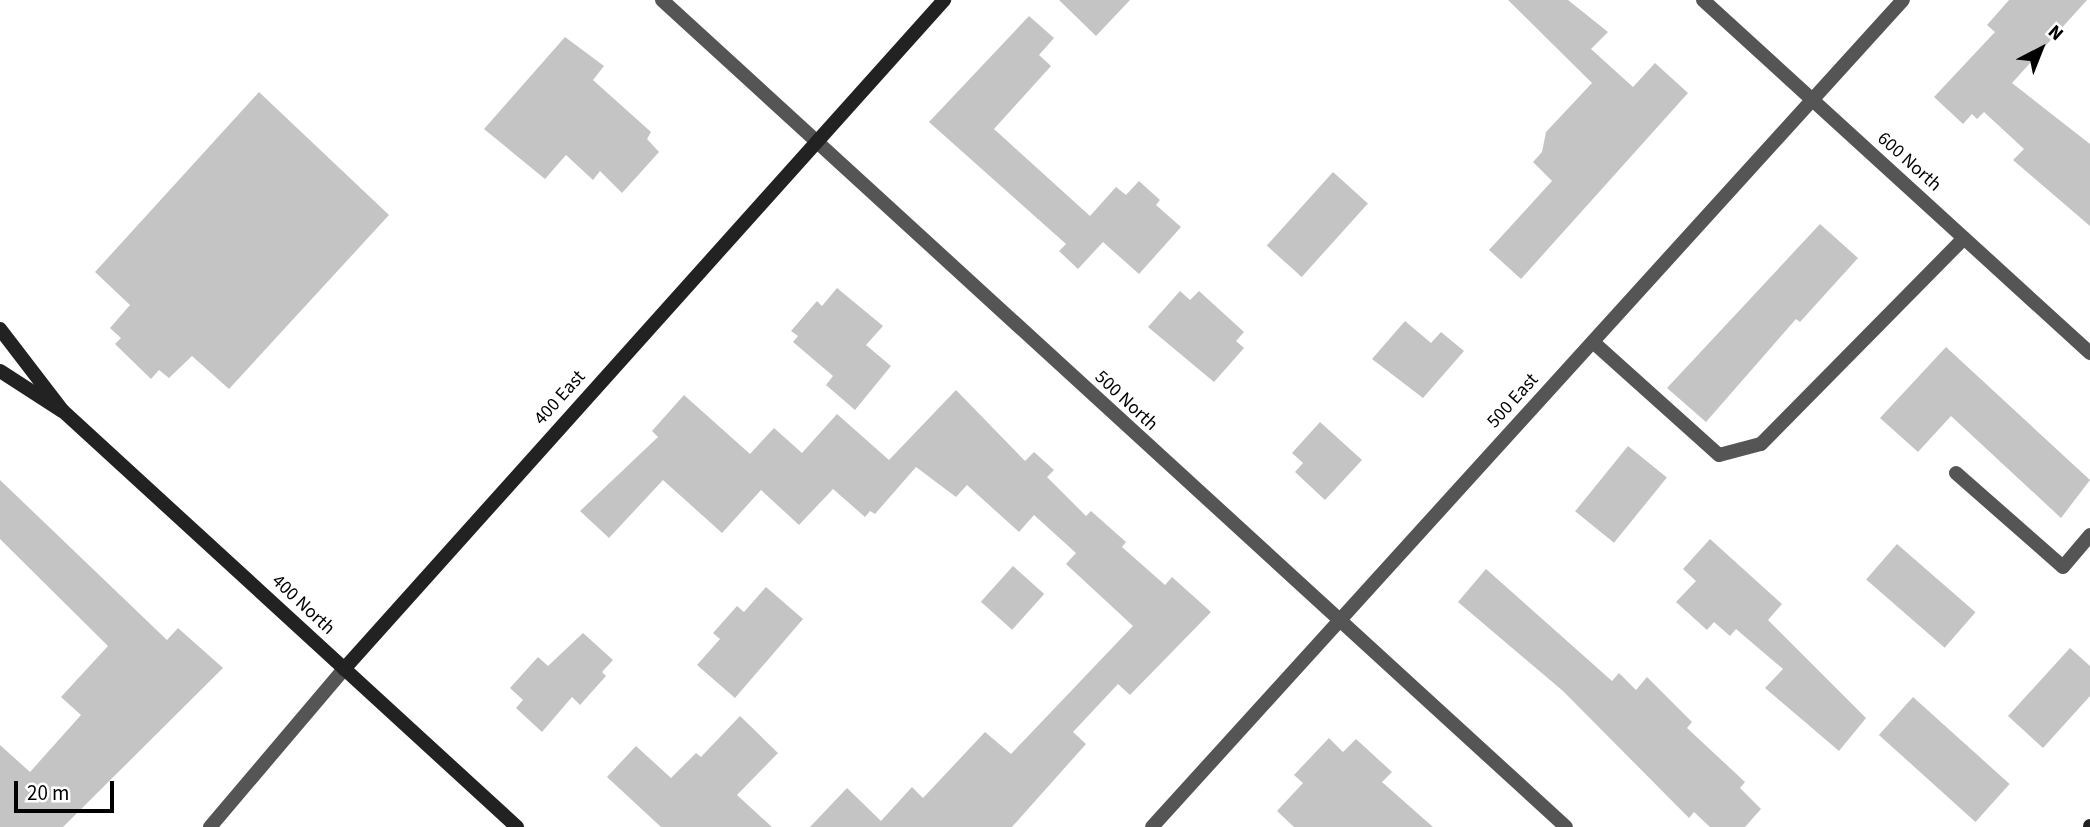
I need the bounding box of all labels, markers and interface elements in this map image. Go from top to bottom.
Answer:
north arrow [2006,14,2076,84]
text: N [2042,19,2069,47]
street label: 600 North [1872,127,1946,197]
street label: 400 East [530,366,590,430]
street label: 500 North [1090,366,1162,436]
street label: 500 East [1483,369,1543,433]
street label: 400 North [267,570,339,640]
scale bar [18,768,117,812]
text: 20 m [27,778,69,808]

